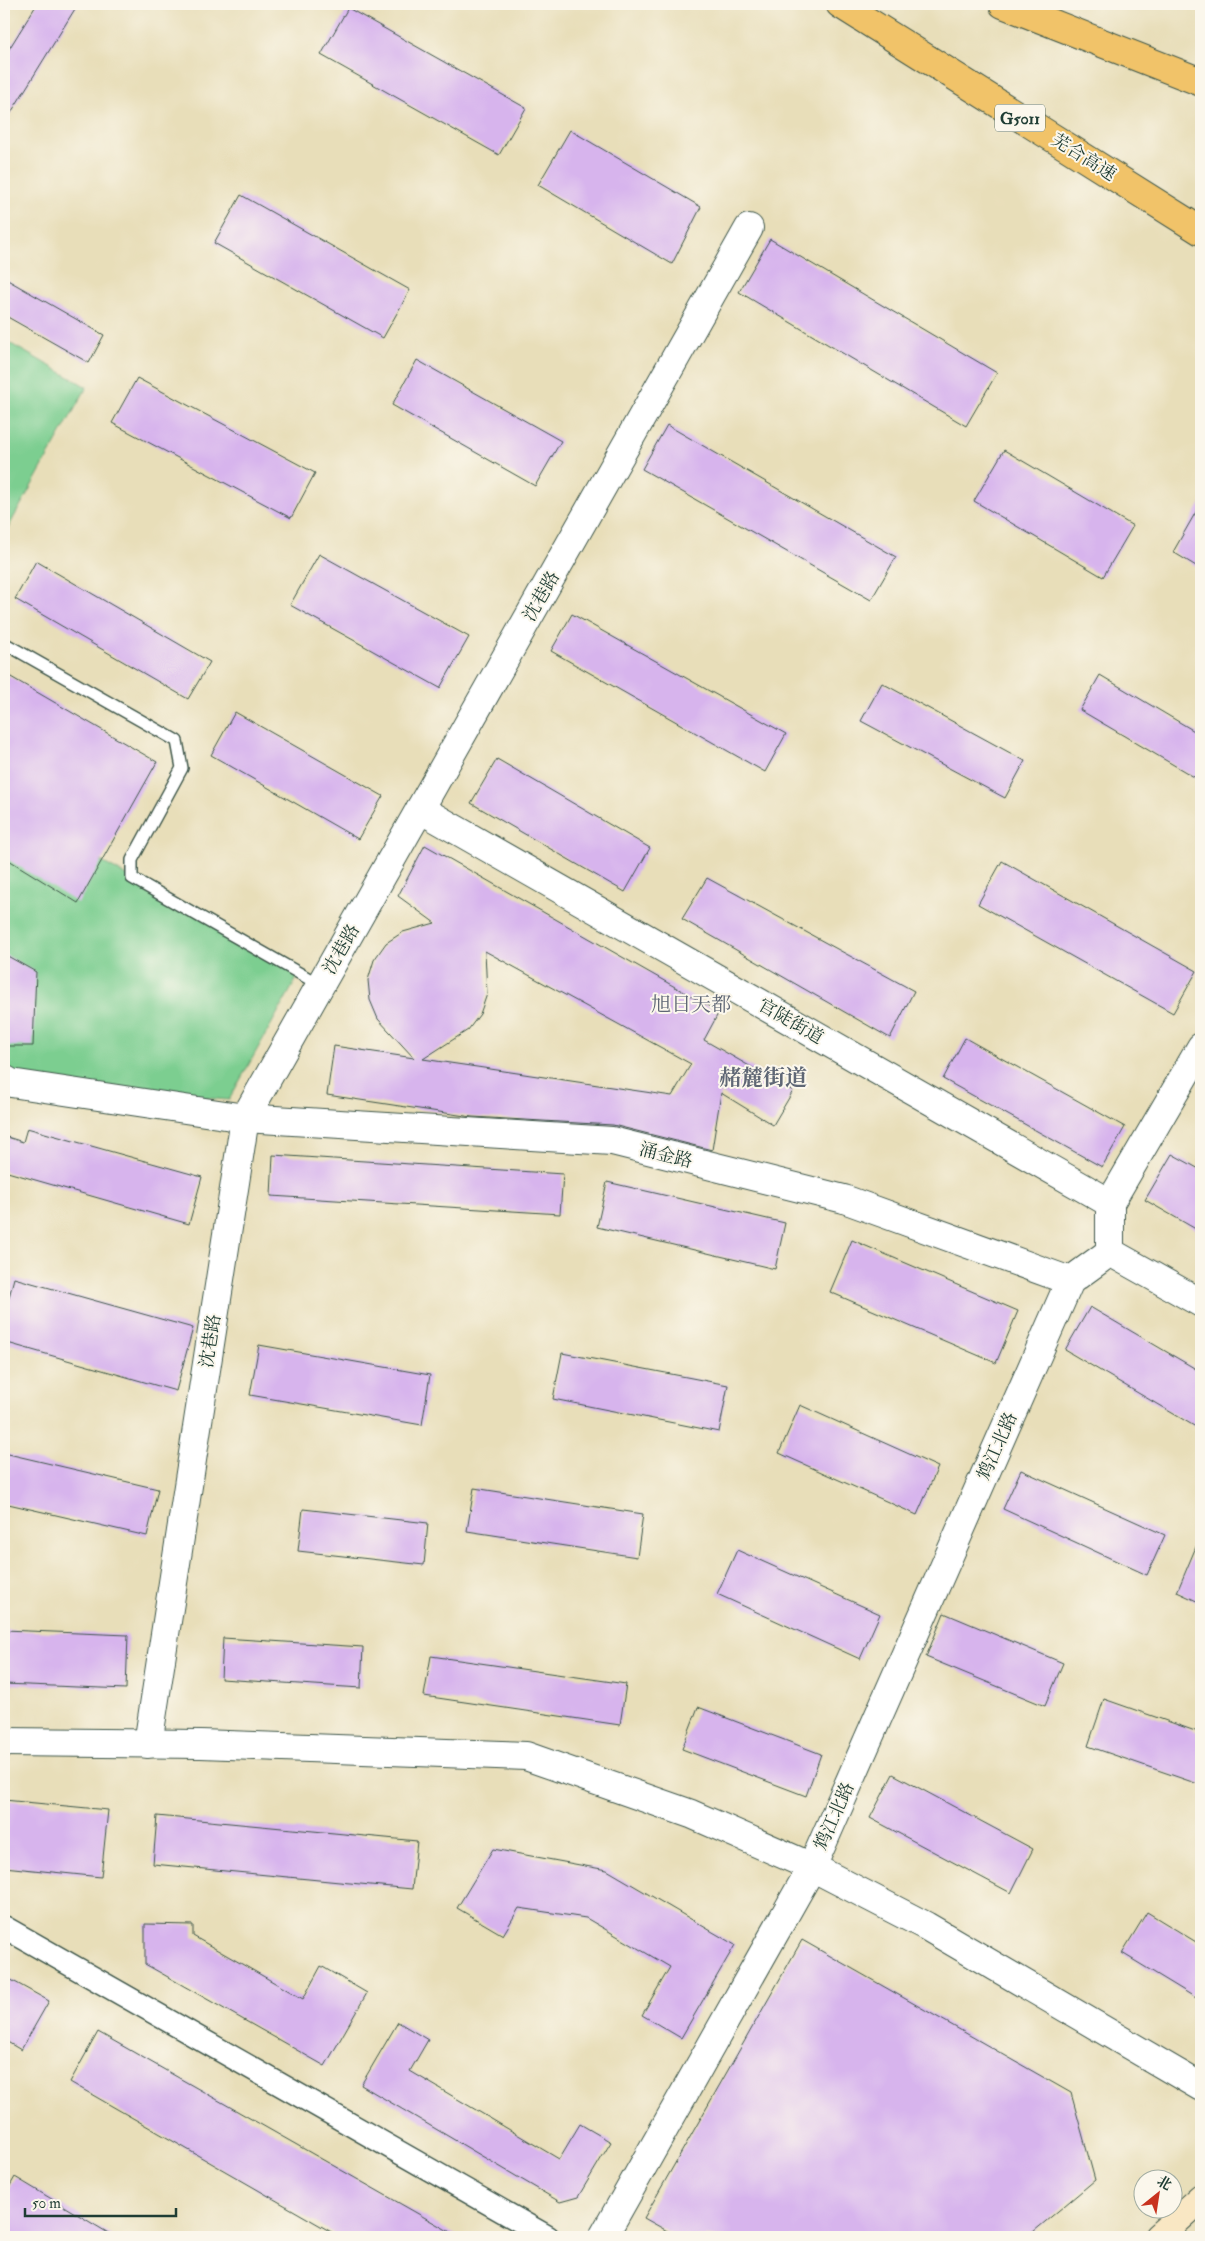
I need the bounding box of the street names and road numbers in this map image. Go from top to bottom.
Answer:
road number: G5011 [995,105,1045,132]
street label: 芜合高速 [1047,129,1120,186]
street label: 沈巷路 [518,567,565,625]
street label: 沈巷路 [318,920,365,978]
street label: 官陡街道 [754,993,828,1049]
street label: 涌金路 [637,1138,695,1173]
street label: 沈巷路 [195,1313,226,1370]
street label: 鸩江北路 [972,1409,1023,1484]
street label: 鸩江北路 [809,1779,860,1854]

